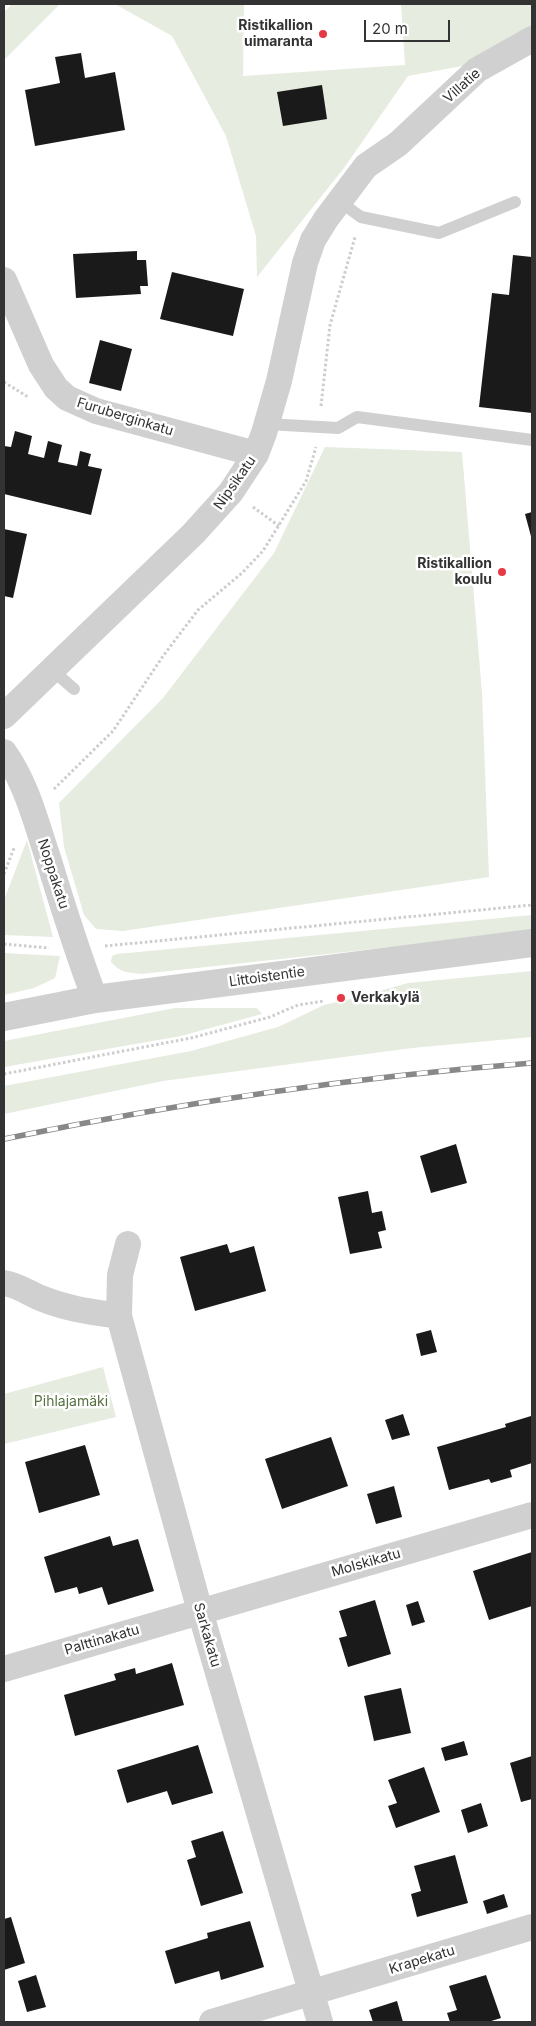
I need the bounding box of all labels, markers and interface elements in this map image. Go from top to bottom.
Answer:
scale bar [366,10,452,42]
place label: Ristikallion uimaranta [238,18,313,50]
text: 20 m [372,19,408,38]
marker: Ristikallion uimaranta [317,28,329,40]
street label: Villatie [440,65,484,107]
street label: Furuberginkatu [75,394,175,440]
street label: Nipsikatu [210,453,260,513]
place label: Ristikallion koulu [417,556,492,588]
marker: Ristikallion koulu [496,566,508,578]
street label: Noppakatu [34,837,72,911]
street label: Littoistentie [228,963,306,991]
place label: Verkakylä [351,990,420,1006]
marker: Verkakylä [335,992,347,1004]
park label: Pihlajamäki [34,1394,108,1410]
street label: Molskikatu [329,1545,403,1581]
street label: Sarkakatu [190,1601,224,1669]
street label: Palttinakatu [63,1621,141,1659]
street label: Krapekatu [387,1942,457,1978]

